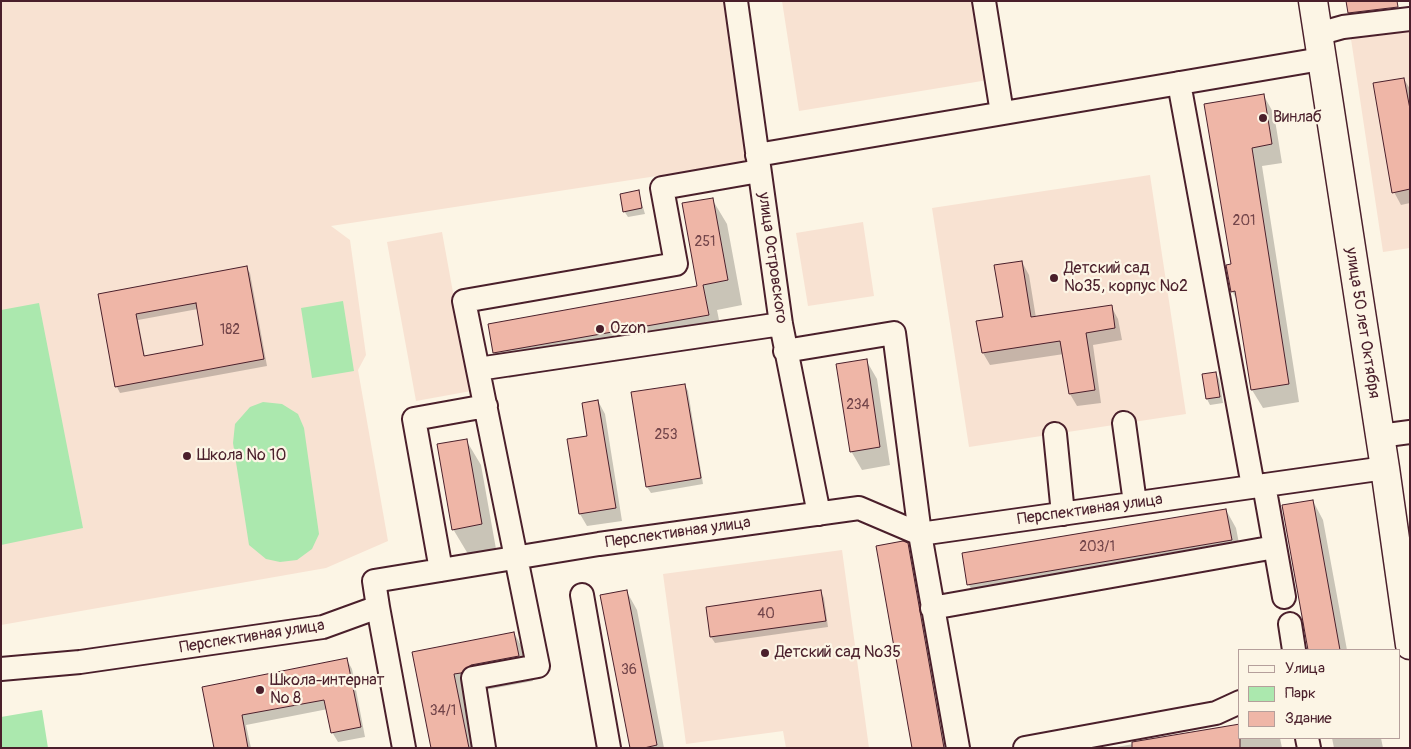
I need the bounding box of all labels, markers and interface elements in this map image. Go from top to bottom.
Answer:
place label: Винлаб [1273,108,1322,128]
marker: Винлаб [1257,112,1269,124]
street label: улица Островского [753,191,791,325]
house number: 201 [1233,213,1255,229]
house number: 251 [695,234,715,250]
street label: улица 50 лет Октября [1341,246,1383,400]
place label: Детский сад №35, корпус №2 [1064,259,1188,297]
marker: Детский сад №35, корпус №2 [1048,272,1060,284]
place label: Ozon [610,319,646,339]
house number: 182 [220,322,240,338]
marker: Ozon [594,323,606,335]
house number: 234 [846,397,870,413]
house number: 253 [654,427,678,443]
place label: Школа № 10 [197,446,286,466]
marker: Школа № 10 [181,450,193,462]
street label: Перспективная улица [1016,490,1164,530]
street label: Перспективная улица [604,513,752,553]
house number: 203/1 [1079,539,1115,555]
house number: 40 [757,606,775,622]
street label: Перспективная улица [178,616,326,658]
place label: Детский сад №35 [775,643,901,663]
marker: Детский сад №35 [759,647,771,659]
legend [1238,649,1401,739]
text: Улица [1285,659,1325,678]
house number: 36 [621,662,637,678]
place label: Школа-интернат № 8 [270,671,385,709]
marker: Школа-интернат № 8 [254,684,266,696]
text: Парк [1285,684,1316,703]
house number: 34/1 [430,703,456,719]
text: Здание [1285,709,1332,728]

